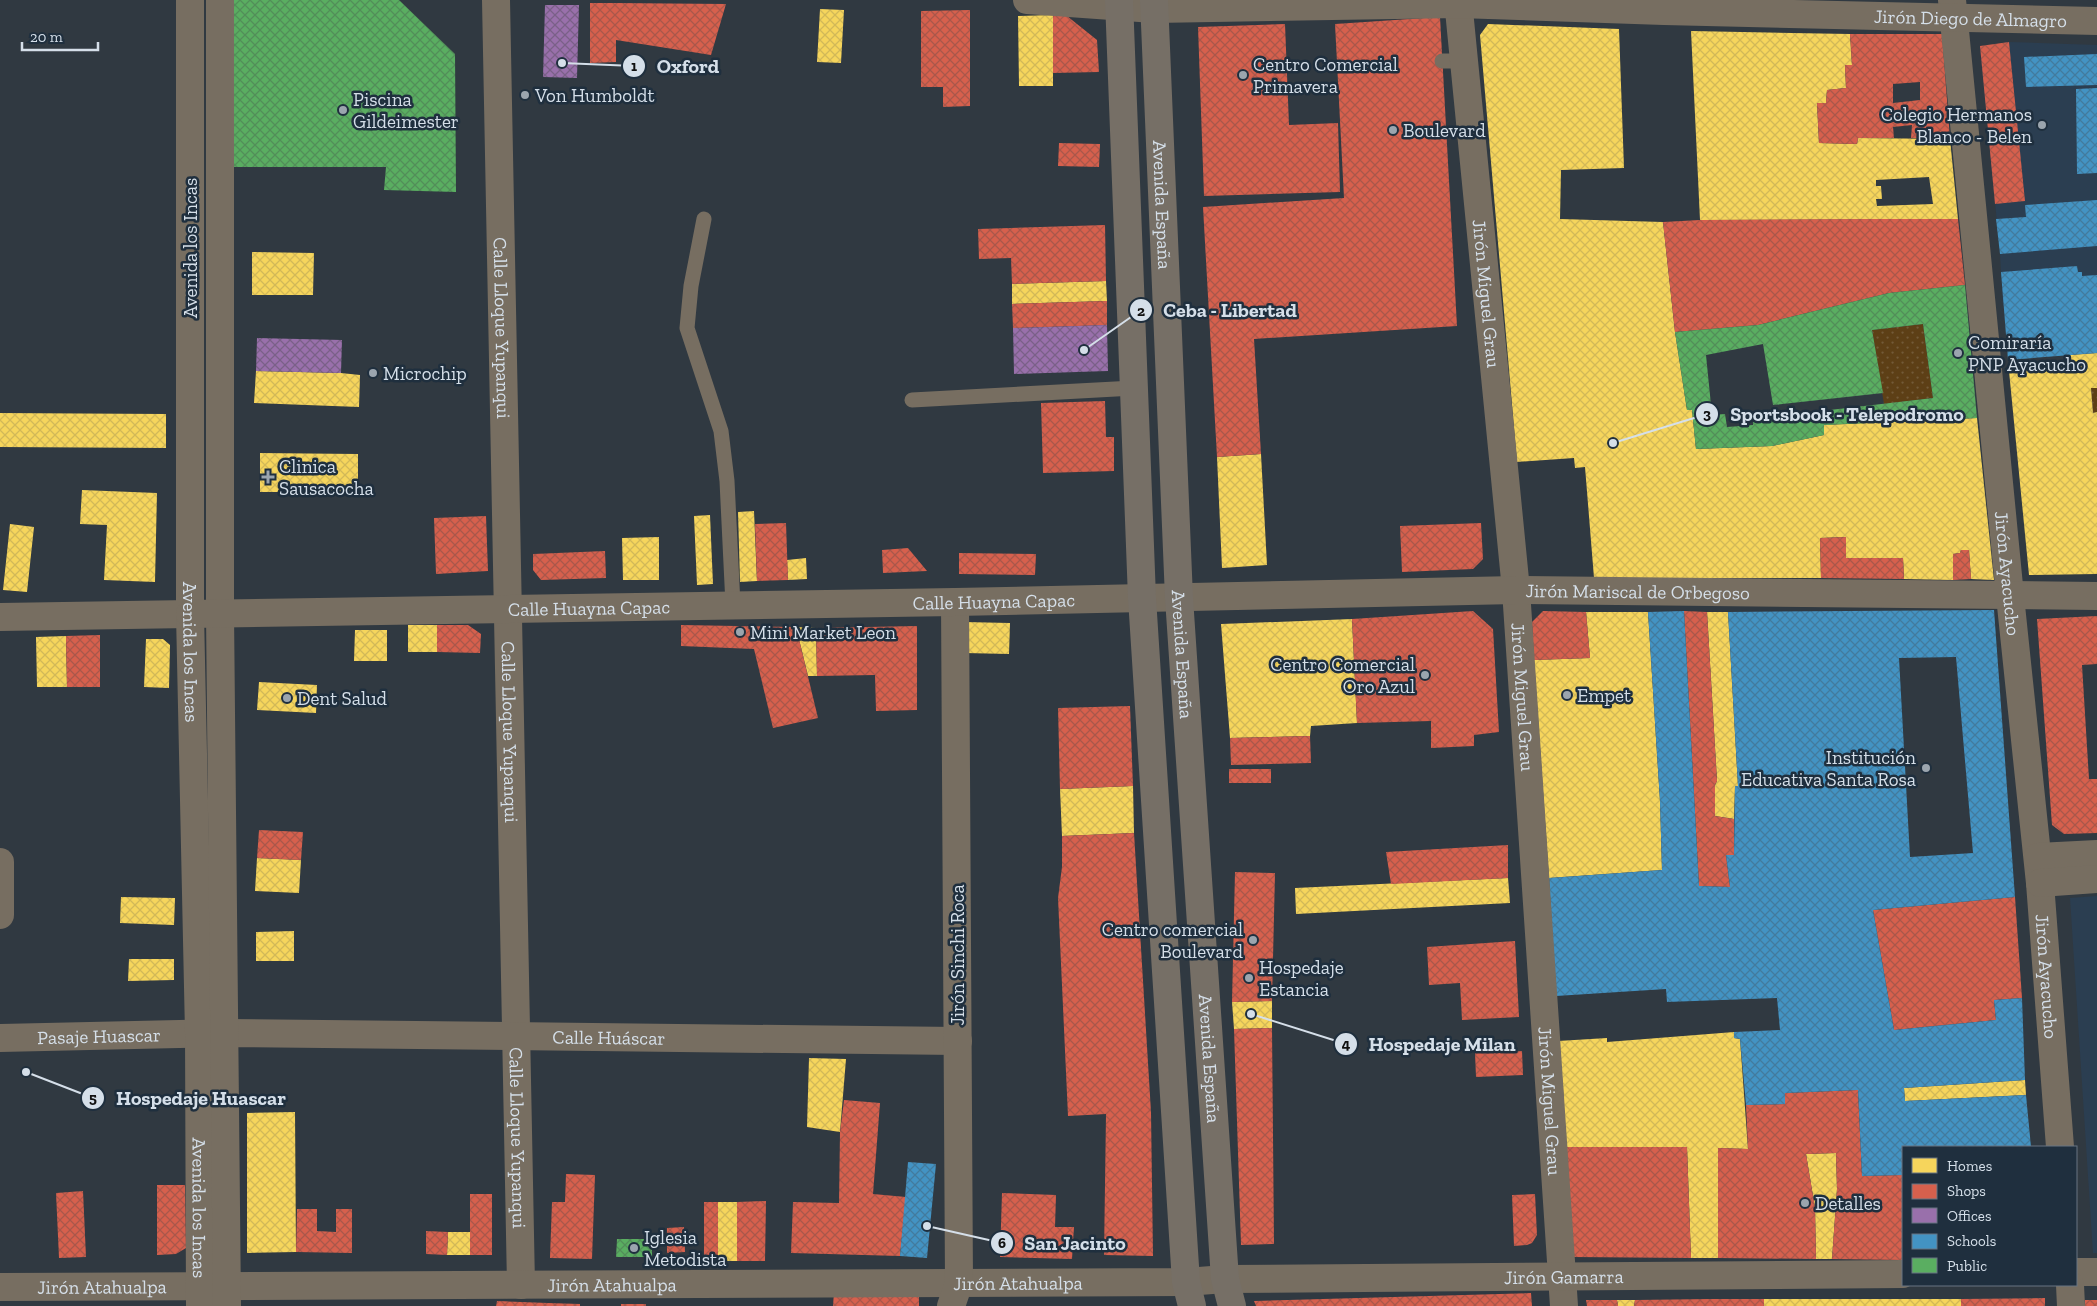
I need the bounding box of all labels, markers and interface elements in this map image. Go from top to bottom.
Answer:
street label: Jirón Diego de Almagro [1874,4,2067,32]
scale bar [22,20,99,52]
text: 20 m [30,28,63,46]
callout: Oxford [621,48,729,83]
place label: Centro Comercial Primavera [1253,53,1398,98]
text: Oxford [657,54,720,78]
text: 1 [631,57,637,75]
marker: Centro Comercial Primavera [1237,69,1249,81]
place label: Von Humboldt [534,84,654,107]
place label: Piscina Gildeimester [353,88,459,133]
marker: Von Humboldt [519,89,531,101]
place label: Colegio Hermanos Blanco - Belen [1881,103,2032,148]
marker: Piscina Gildeimester [337,104,349,116]
place label: Boulevard [1403,119,1486,142]
marker: Colegio Hermanos Blanco - Belen [2036,119,2048,131]
marker: Boulevard [1387,124,1399,136]
street label: Avenida España [1148,140,1177,270]
street label: Avenida los Incas [179,178,202,318]
street label: Jirón Miguel Grau [1468,218,1506,369]
street label: Calle Lloque Yupanqui [489,237,516,419]
callout: Ceba - Libertad [1129,293,1307,328]
text: Ceba - Libertad [1163,298,1297,322]
text: 2 [1137,302,1145,320]
place label: Comiraría PNP Ayacucho [1968,331,2086,376]
marker: Comiraría PNP Ayacucho [1952,347,1964,359]
place label: Microchip [383,362,467,385]
marker: Microchip [367,367,379,379]
callout: Sportsbook - Telepodromo [1695,396,1973,431]
text: Sportsbook - Telepodromo [1730,402,1964,426]
text: 3 [1703,405,1711,423]
place label: Clinica Sausacocha [279,455,374,500]
marker: Clinica Sausacocha [261,470,275,484]
street label: Jirón Ayacucho [1990,510,2026,637]
street label: Jirón Mariscal de Orbegoso [1526,579,1750,604]
street label: Avenida los Incas [178,582,204,723]
street label: Calle Huayna Capac [913,588,1075,614]
street label: Avenida España [1167,589,1199,720]
street label: Calle Huayna Capac [508,595,670,621]
place label: Mini Market Leon [750,621,896,644]
street label: Jirón Miguel Grau [1507,622,1540,772]
marker: Mini Market Leon [734,626,746,638]
street label: Calle Lloque Yupanqui [497,641,524,823]
place label: Centro Comercial Oro Azul [1270,653,1415,698]
marker: Centro Comercial Oro Azul [1419,669,1431,681]
place label: Empet [1577,684,1631,707]
place label: Dent Salud [297,687,388,710]
marker: Empet [1561,689,1573,701]
marker: Dent Salud [281,692,293,704]
place label: Institución Educativa Santa Rosa [1741,746,1916,791]
marker: Institución Educativa Santa Rosa [1920,762,1932,774]
street label: Jirón Sinchi Roca [946,884,969,1026]
street label: Jirón Ayacucho [2031,913,2063,1040]
place label: Centro comercial Boulevard [1102,918,1244,963]
marker: Centro comercial Boulevard [1247,934,1259,946]
place label: Hospedaje Estancia [1259,956,1344,1001]
marker: Hospedaje Estancia [1243,972,1255,984]
street label: Avenida España [1194,993,1226,1124]
street label: Pasaje Huascar [37,1023,161,1049]
street label: Calle Huáscar [552,1025,666,1049]
callout: Hospedaje Milan [1333,1026,1526,1061]
street label: Jirón Miguel Grau [1534,1026,1567,1176]
text: Hospedaje Milan [1368,1032,1516,1056]
text: 4 [1342,1035,1351,1053]
street label: Calle Lloque Yupanqui [505,1047,531,1229]
callout: Hospedaje Huascar [81,1081,296,1116]
text: Hospedaje Huascar [116,1086,286,1110]
text: 5 [89,1089,97,1107]
street label: Avenida los Incas [188,1138,211,1278]
legend [1902,1146,2077,1286]
text: Homes [1947,1157,1992,1175]
text: Shops [1947,1182,1986,1200]
place label: Detalles [1815,1192,1881,1215]
marker: Detalles [1799,1197,1811,1209]
text: Offices [1947,1207,1991,1225]
callout: San Jacinto [990,1225,1136,1260]
place label: Iglesia Metodista [644,1226,726,1271]
text: San Jacinto [1024,1231,1126,1255]
text: Schools [1947,1232,1996,1250]
text: 6 [998,1234,1006,1252]
marker: Iglesia Metodista [628,1242,640,1254]
text: Public [1947,1257,1987,1275]
street label: Jirón Gamarra [1504,1265,1624,1288]
street label: Jirón Atahualpa [953,1271,1083,1294]
street label: Jirón Atahualpa [547,1273,677,1296]
street label: Jirón Atahualpa [37,1275,167,1298]

